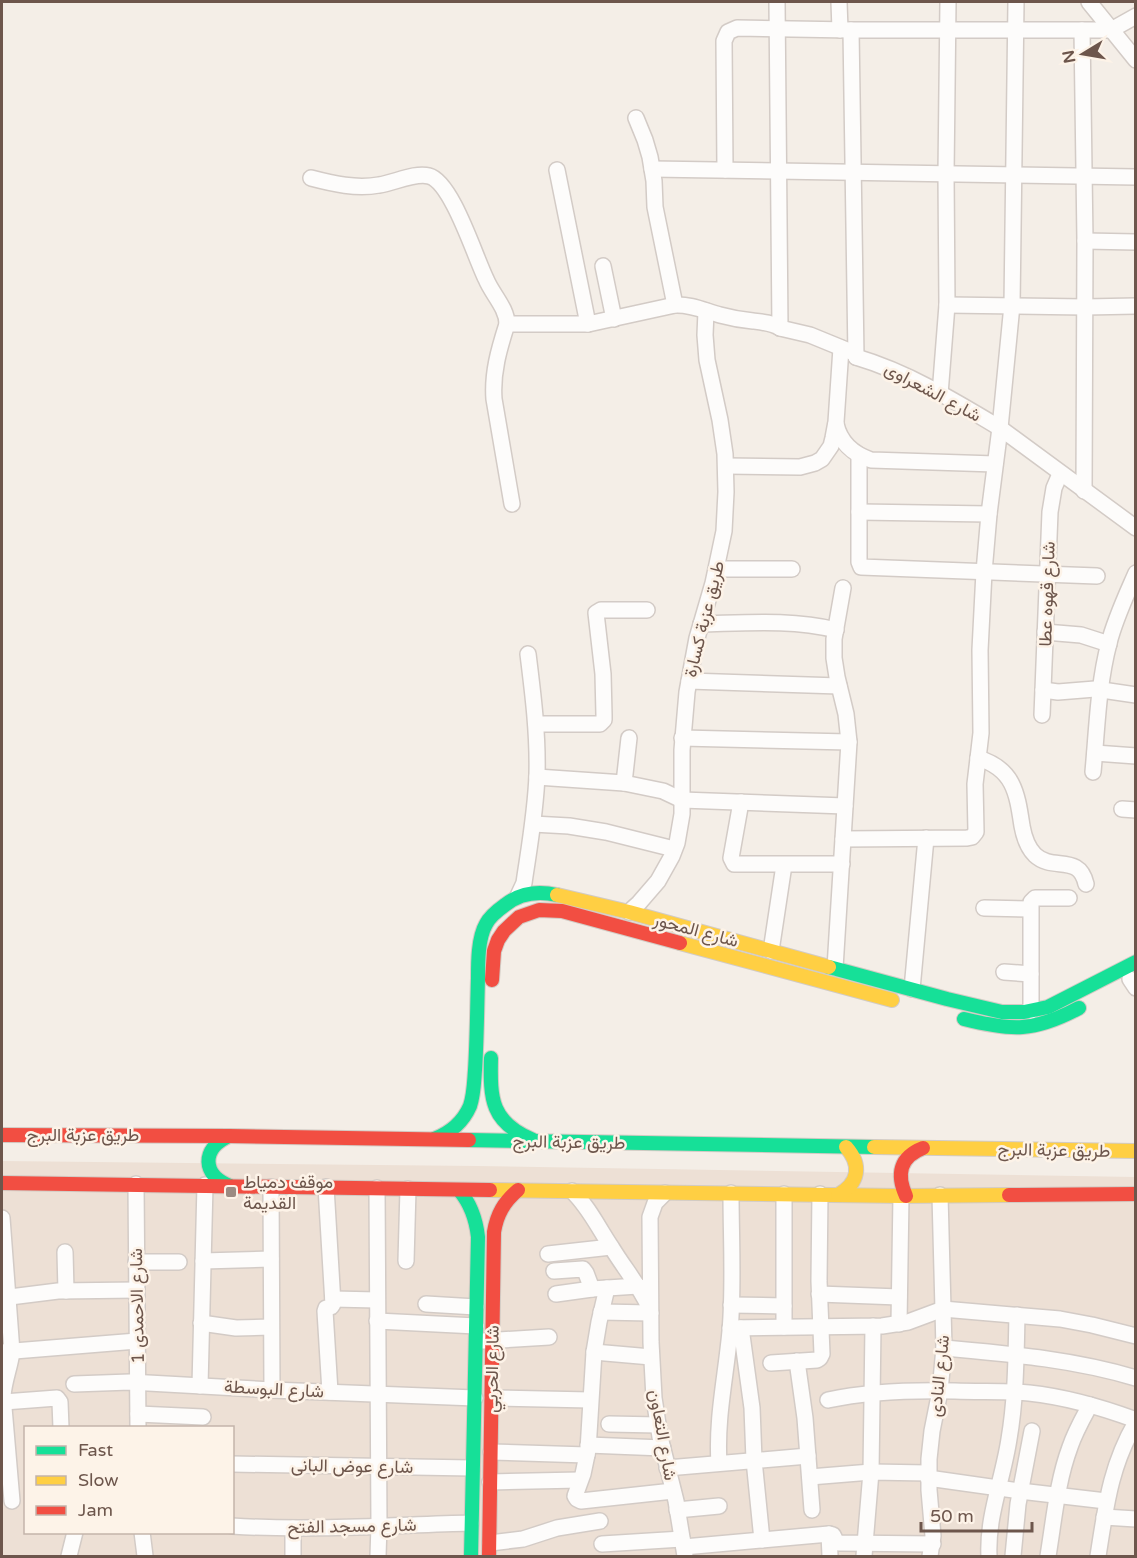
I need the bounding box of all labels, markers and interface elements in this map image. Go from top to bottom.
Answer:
north arrow [1053,24,1113,84]
text: N [1058,48,1080,65]
street label: شارع الشعراوى [880,357,985,428]
street label: شارع قهوه عطا [1034,541,1061,647]
street label: طريق عزبة كسارة [679,559,729,679]
street label: شارع المحور [650,908,741,953]
street label: طريق عزبة البرج [27,1124,139,1147]
street label: طريق عزبة البرج [512,1130,626,1155]
street label: طريق عزبة البرج [997,1138,1111,1163]
place label: موقف دمياط القديمة [243,1171,333,1214]
marker: موقف دمياط القديمة [224,1185,238,1199]
street label: شارع الاحمدى 1 [125,1248,150,1364]
street label: شارع الحربي [480,1325,508,1413]
street label: شارع النادى [924,1334,955,1418]
street label: شارع البوسطة [223,1375,325,1404]
street label: شارع التعاون [643,1388,682,1482]
legend [24,1426,234,1534]
text: Fast [78,1439,113,1461]
street label: شارع عوض البانى [291,1454,413,1479]
text: Slow [78,1469,119,1491]
scale bar [921,1495,1032,1533]
text: Jam [78,1499,113,1521]
text: 50 m [930,1505,974,1527]
street label: شارع مسجد الفتح [287,1514,417,1539]

